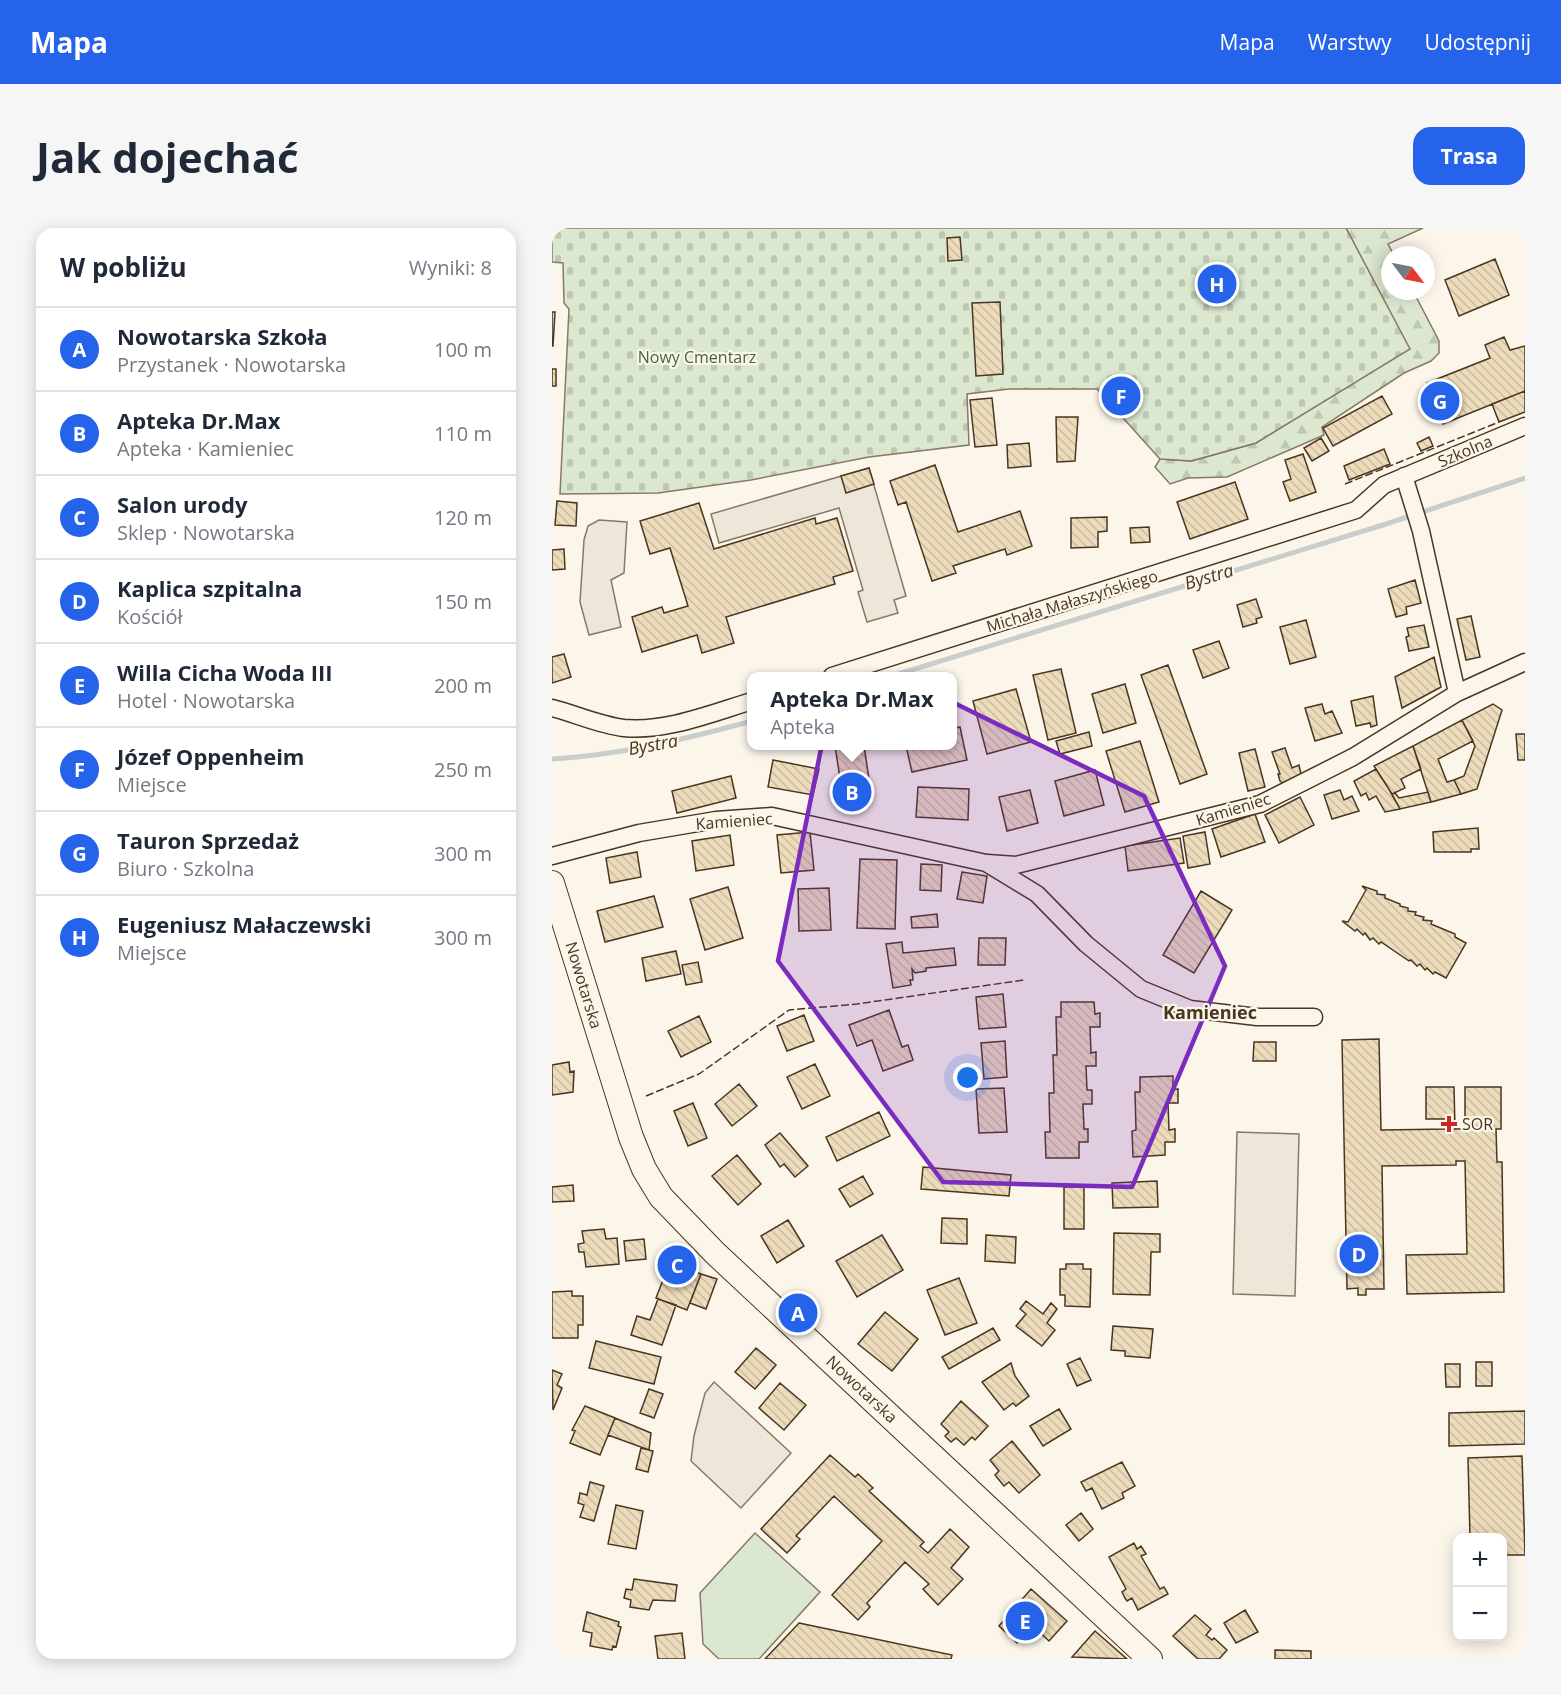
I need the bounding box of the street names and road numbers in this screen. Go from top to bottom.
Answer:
street label: Szkolna [1434,430,1496,472]
street label: Michała Małaszyńskiego [983,564,1161,638]
street label: Kamieniec [1193,787,1273,831]
street label: Kamieniec [695,807,774,835]
street label: Nowotarska [560,939,608,1031]
street label: Nowotarska [822,1350,902,1428]

